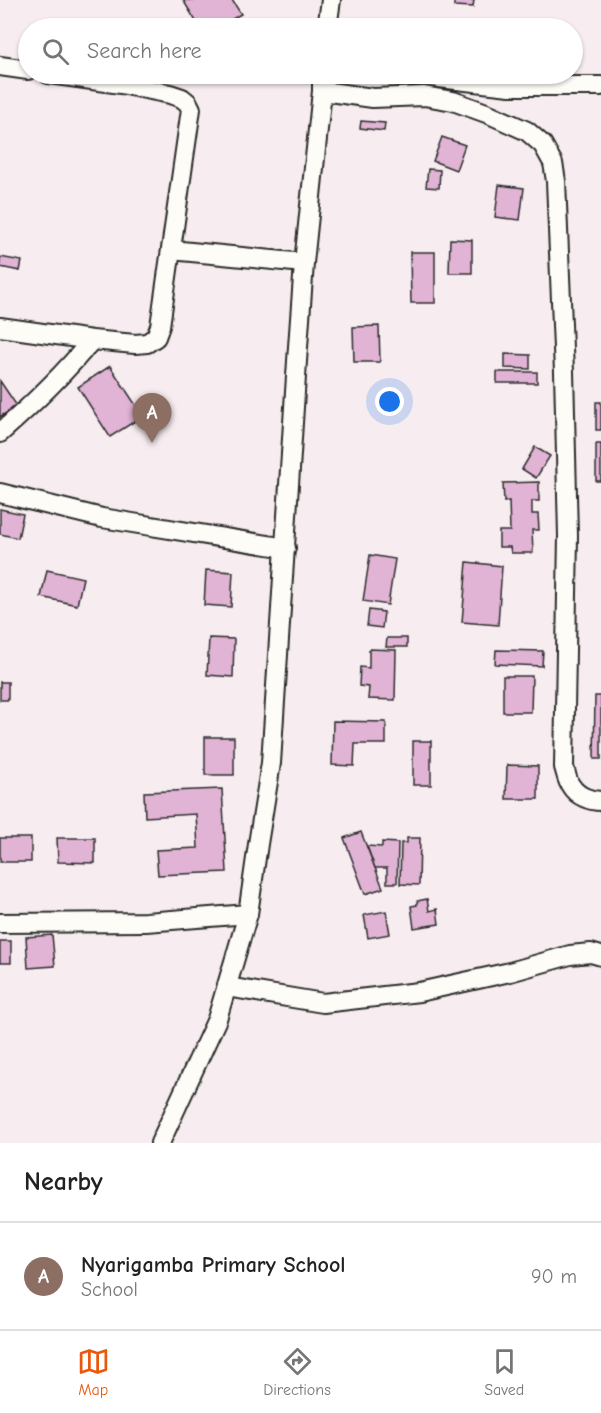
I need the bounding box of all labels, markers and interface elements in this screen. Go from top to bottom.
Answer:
search box [18,18,583,84]
icon: search [39,35,72,68]
text: Search here [87,38,202,64]
your location [375,387,404,416]
pin: A [132,394,172,443]
text: Nearby [24,1167,103,1197]
text: Nyarigamba Primary School [81,1252,346,1278]
text: A [38,1265,49,1288]
text: 90 m [531,1265,577,1288]
text: School [81,1278,138,1301]
tab: Map [77,1345,110,1399]
tab: Directions [263,1345,331,1399]
tab: Saved [484,1345,524,1399]

